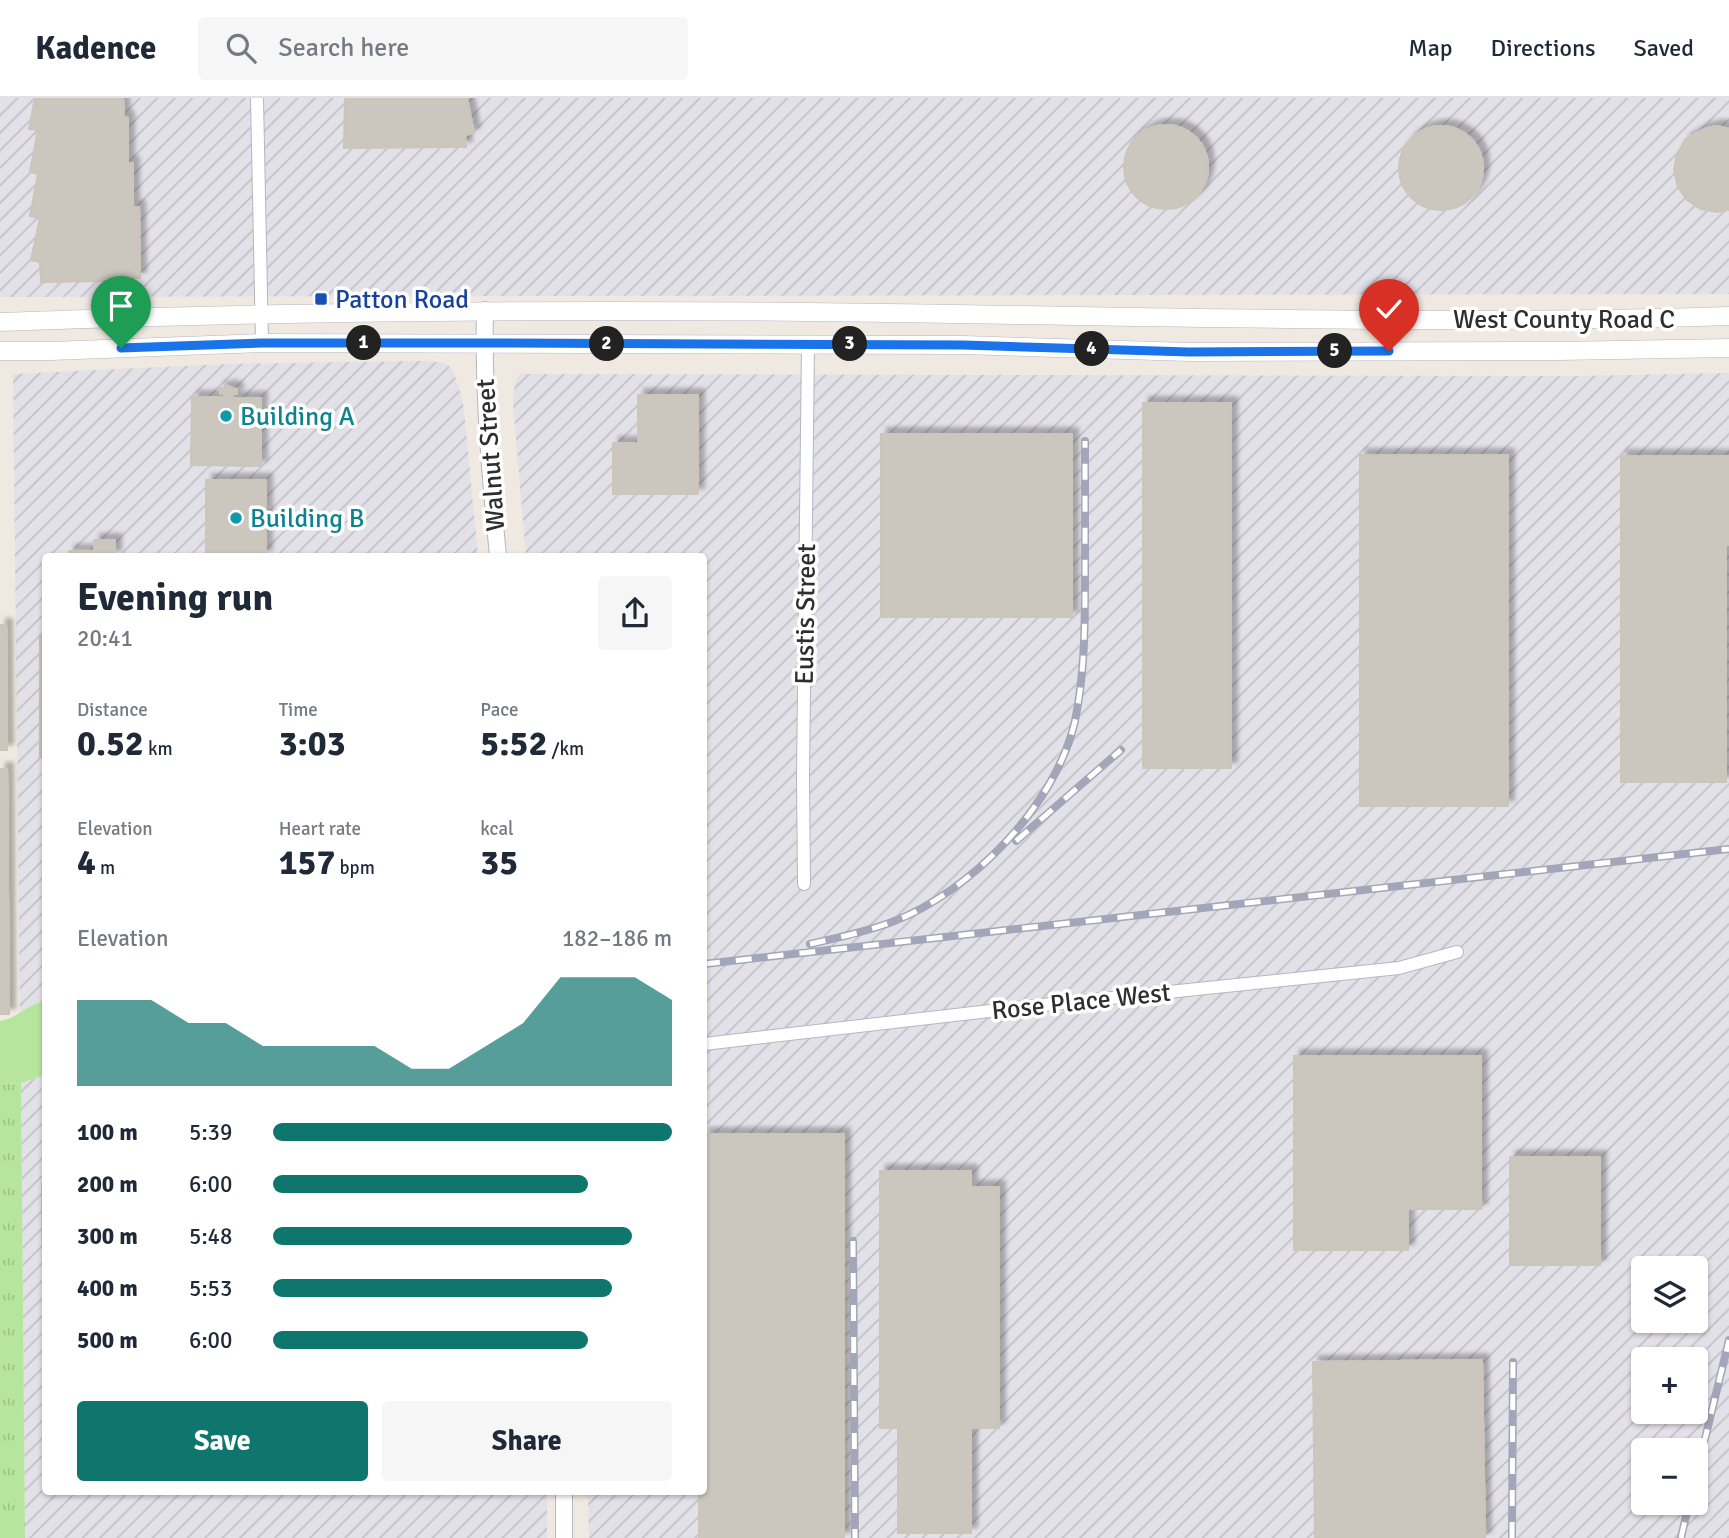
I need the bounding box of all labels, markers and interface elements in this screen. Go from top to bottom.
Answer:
search box [198,17,688,80]
text: Kadence [35,28,156,69]
icon: search [222,29,260,67]
text: Search here [278,32,409,64]
text: Map [1408,33,1453,63]
text: Directions [1491,33,1596,63]
text: Saved [1634,33,1694,63]
pin [91,276,151,348]
pin [1359,279,1419,351]
place label: Patton Road [335,284,469,316]
icon: arrive [102,287,140,325]
icon: check [1370,290,1408,328]
marker: Patton Road [313,291,329,307]
street label: West County Road C [1453,304,1675,336]
pin: 1 [346,326,382,360]
pin: 2 [590,327,624,362]
pin: 3 [832,327,868,362]
text: 1 [358,330,369,354]
text: 2 [601,331,612,355]
text: 3 [844,331,855,355]
pin: 4 [1074,331,1110,366]
pin: 5 [1318,334,1352,368]
text: 4 [1086,336,1097,360]
text: 5 [1329,338,1340,362]
street label: Walnut Street [470,378,512,532]
place label: Building A [240,401,355,433]
marker: Building A [218,408,234,424]
place label: Building B [250,503,364,535]
marker: Building B [228,510,244,526]
street label: Eustis Street [789,543,823,685]
text: Evening run [77,574,273,621]
button: share [598,576,672,650]
text: 20:41 [77,624,133,653]
text: Distance [77,698,148,722]
text: Time [279,698,318,722]
text: Pace [480,698,519,722]
text: 0.52 [77,722,144,765]
text: 3:03 [279,722,346,765]
text: 5:52 [480,722,547,765]
text: km [144,737,173,761]
text: /km [547,737,584,761]
text: Elevation [77,817,153,841]
text: Heart rate [279,817,361,841]
text: kcal [480,817,514,841]
text: 4 [77,841,96,884]
text: 157 [279,841,335,884]
text: 35 [480,841,518,884]
text: m [96,856,115,880]
text: bpm [335,856,375,880]
text: Elevation [77,924,169,953]
text: 182–186 m [562,924,672,953]
street label: Rose Place West [990,977,1172,1027]
text: 100 m [77,1118,138,1147]
text: 5:39 [189,1118,232,1147]
text: 200 m [77,1170,138,1199]
text: 6:00 [189,1170,232,1199]
text: 300 m [77,1222,138,1251]
text: 5:48 [189,1222,232,1251]
map controls [1631,1256,1708,1515]
button: layers [1631,1256,1708,1333]
text: 400 m [77,1274,138,1303]
text: 5:53 [189,1274,232,1303]
text: 500 m [77,1326,138,1355]
text: 6:00 [189,1326,232,1355]
button: + [1631,1347,1708,1424]
button: Save [77,1401,368,1481]
button: Share [382,1401,672,1481]
button: − [1631,1438,1708,1515]

